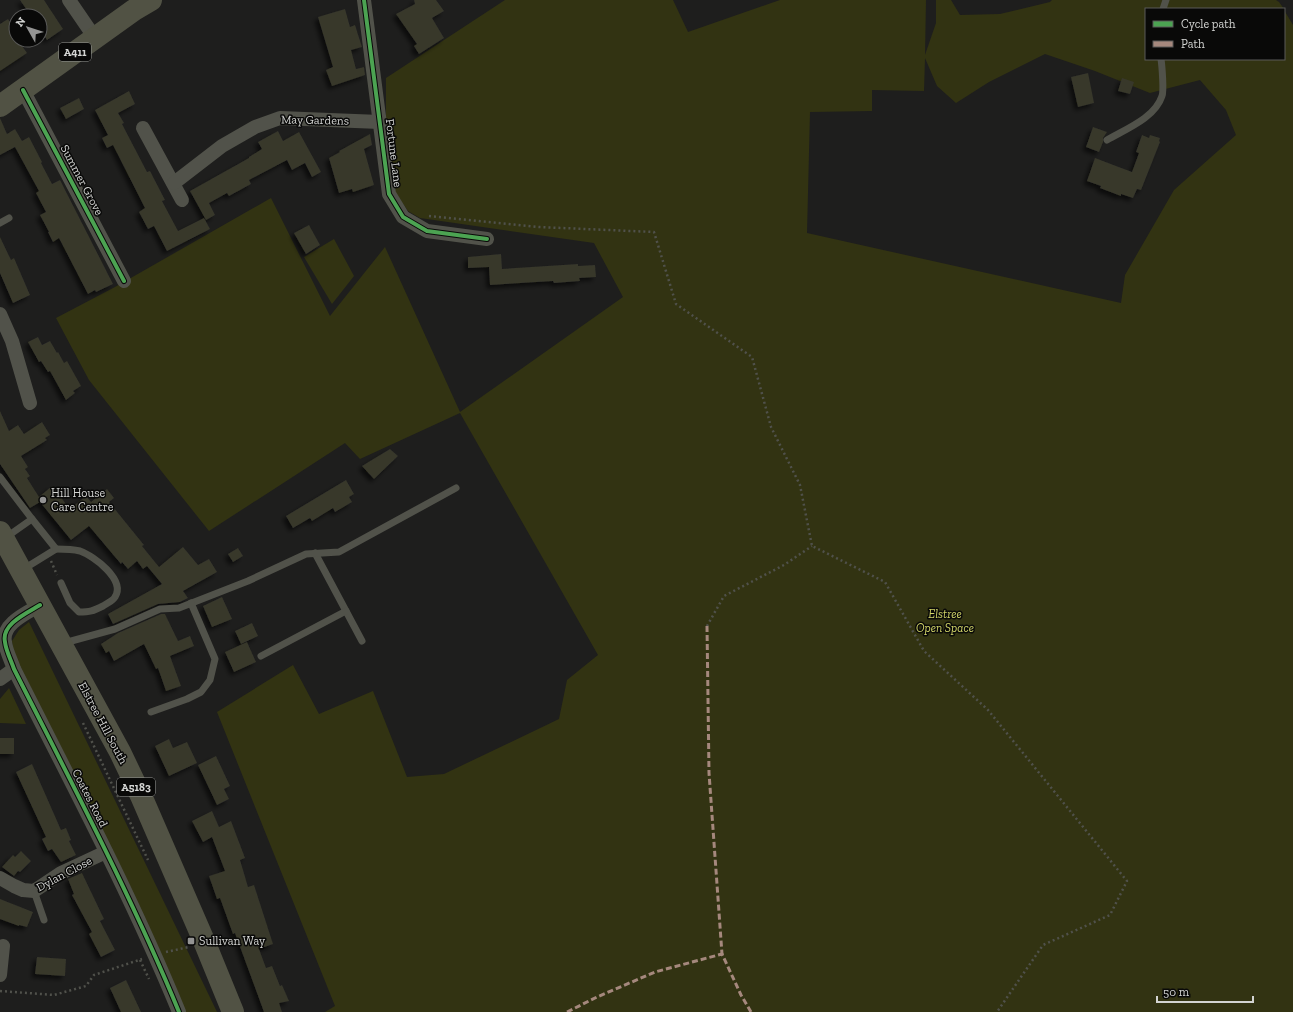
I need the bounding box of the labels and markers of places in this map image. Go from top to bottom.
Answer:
place label: Hill House Care Centre [51,486,114,514]
marker: Hill House Care Centre [38,495,48,505]
place label: Sullivan Way [199,934,266,948]
marker: Sullivan Way [186,936,196,946]

